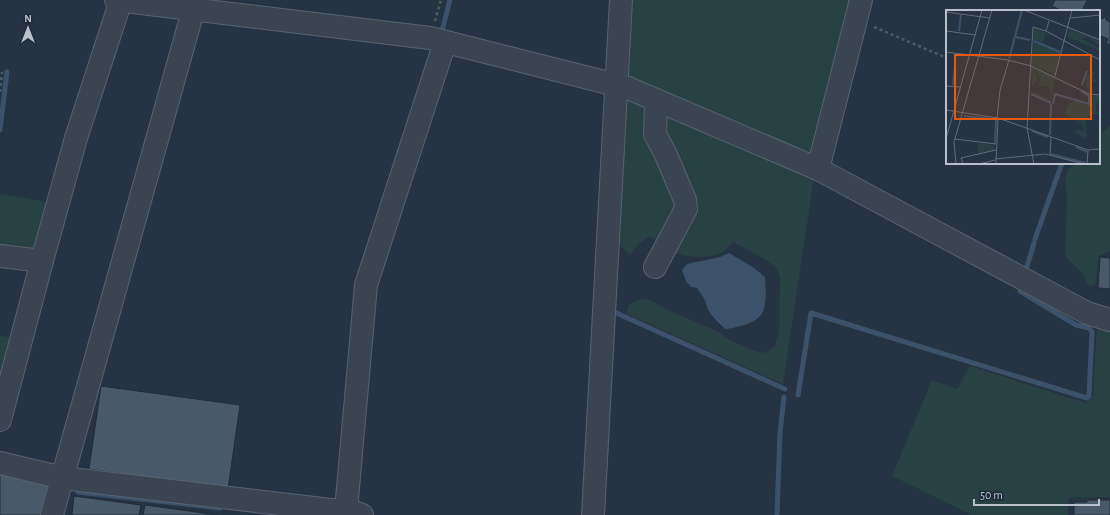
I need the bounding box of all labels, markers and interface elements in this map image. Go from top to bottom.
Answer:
north arrow [8,8,48,48]
inset map [946,10,1100,164]
text: N [24,13,32,24]
scale bar [974,481,1099,507]
text: 50 m [980,489,1003,501]

